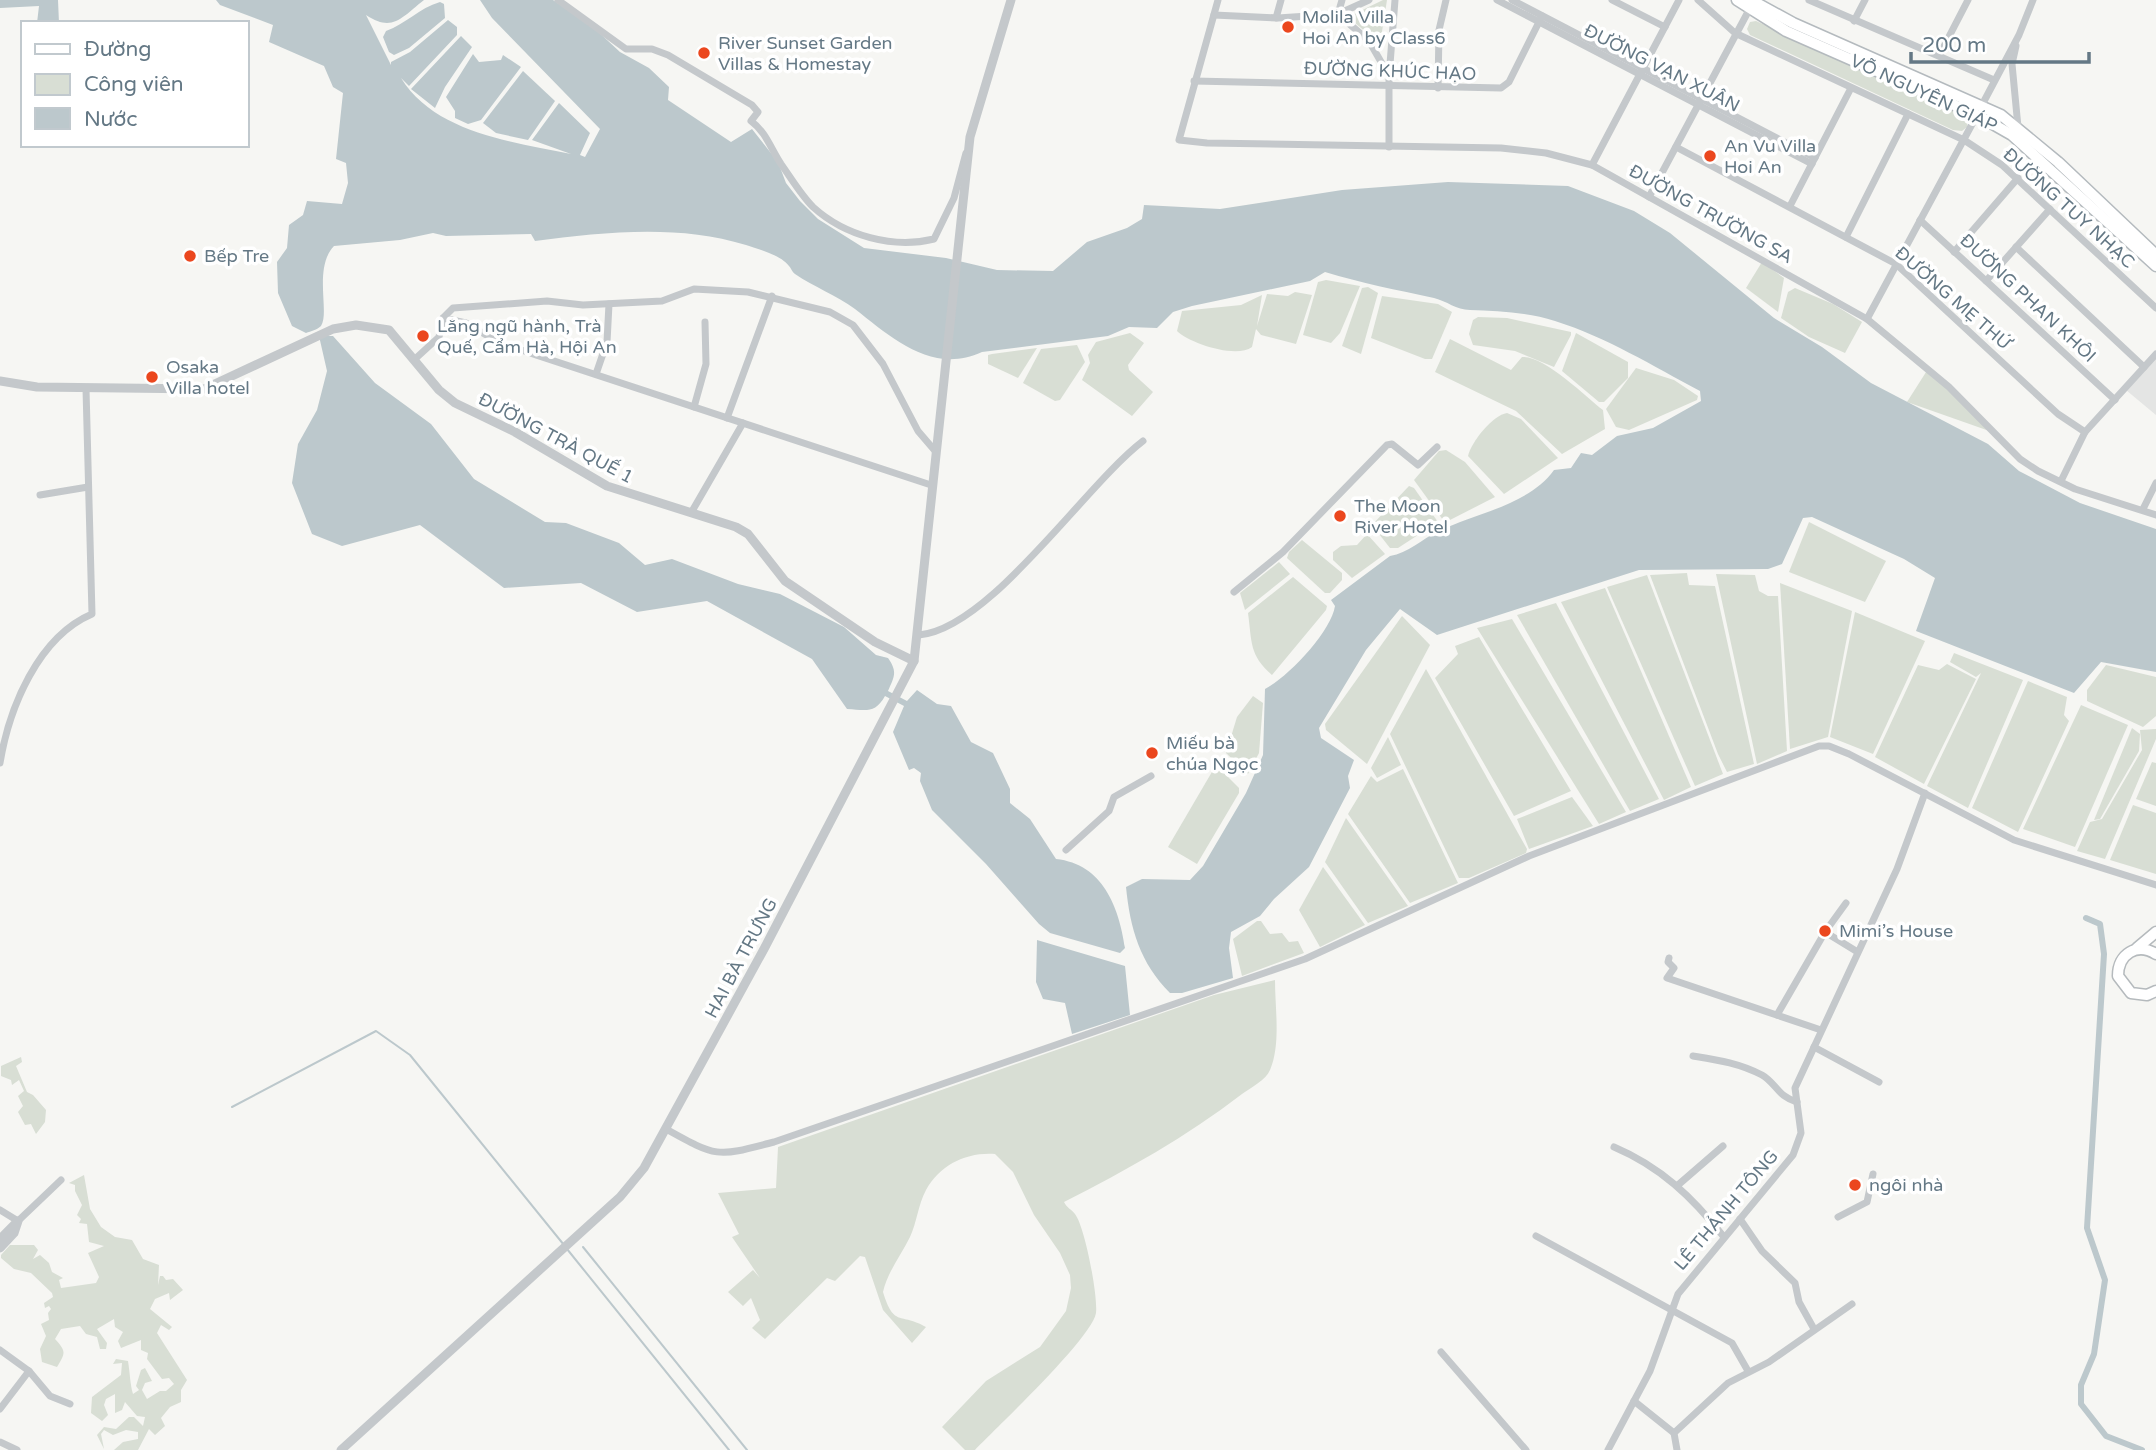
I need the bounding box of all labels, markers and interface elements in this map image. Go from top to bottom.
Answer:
place label: Molila Villa Hoi An by Class6 [1302,6,1446,49]
marker: Molila Villa Hoi An by Class6 [1280,19,1296,35]
street label: ĐƯỜNG VẠN XUÂN [1580,19,1744,117]
legend [21,21,248,147]
scale bar [1911,21,2090,65]
place label: River Sunset Garden Villas & Homestay [718,32,893,75]
text: 200 m [1922,33,1986,58]
text: Đường [84,37,152,62]
marker: River Sunset Garden Villas & Homestay [696,45,712,61]
street label: VÕ NGUYÊN GIÁP [1847,49,2001,137]
street label: ĐƯỜNG KHÚC HẠO [1303,57,1477,85]
text: Công viên [84,72,184,97]
text: Nước [84,107,138,132]
place label: An Vu Villa Hoi An [1724,135,1816,178]
street label: ĐƯỜNG TUY NHẠC [1999,143,2139,273]
marker: An Vu Villa Hoi An [1702,148,1718,164]
street label: ĐƯỜNG TRƯỜNG SA [1625,160,1797,268]
street label: ĐƯỜNG PHAN KHÔI [1955,229,2101,367]
street label: ĐƯỜNG MẸ THỨ [1890,242,2016,355]
place label: Bếp Tre [204,245,269,267]
marker: Bếp Tre [182,248,198,264]
place label: Lăng ngũ hành, Trà Quế, Cẩm Hà, Hội An [437,315,617,358]
marker: Lăng ngũ hành, Trà Quế, Cẩm Hà, Hội An [415,328,431,344]
place label: Osaka Villa hotel [166,356,250,399]
marker: Osaka Villa hotel [144,369,160,385]
street label: ĐƯỜNG TRÀ QUẾ 1 [475,388,637,488]
place label: The Moon River Hotel [1354,495,1448,538]
marker: The Moon River Hotel [1332,508,1348,524]
place label: Miếu bà chúa Ngọc [1166,732,1258,775]
marker: Miếu bà chúa Ngọc [1144,745,1160,761]
street label: HAI BÀ TRƯNG [700,894,782,1022]
place label: Mimi’s House [1839,920,1953,942]
marker: Mimi’s House [1817,923,1833,939]
street label: LÊ THÁNH TÔNG [1669,1145,1783,1275]
place label: ngôi nhà [1869,1174,1943,1196]
marker: ngôi nhà [1847,1177,1863,1193]

